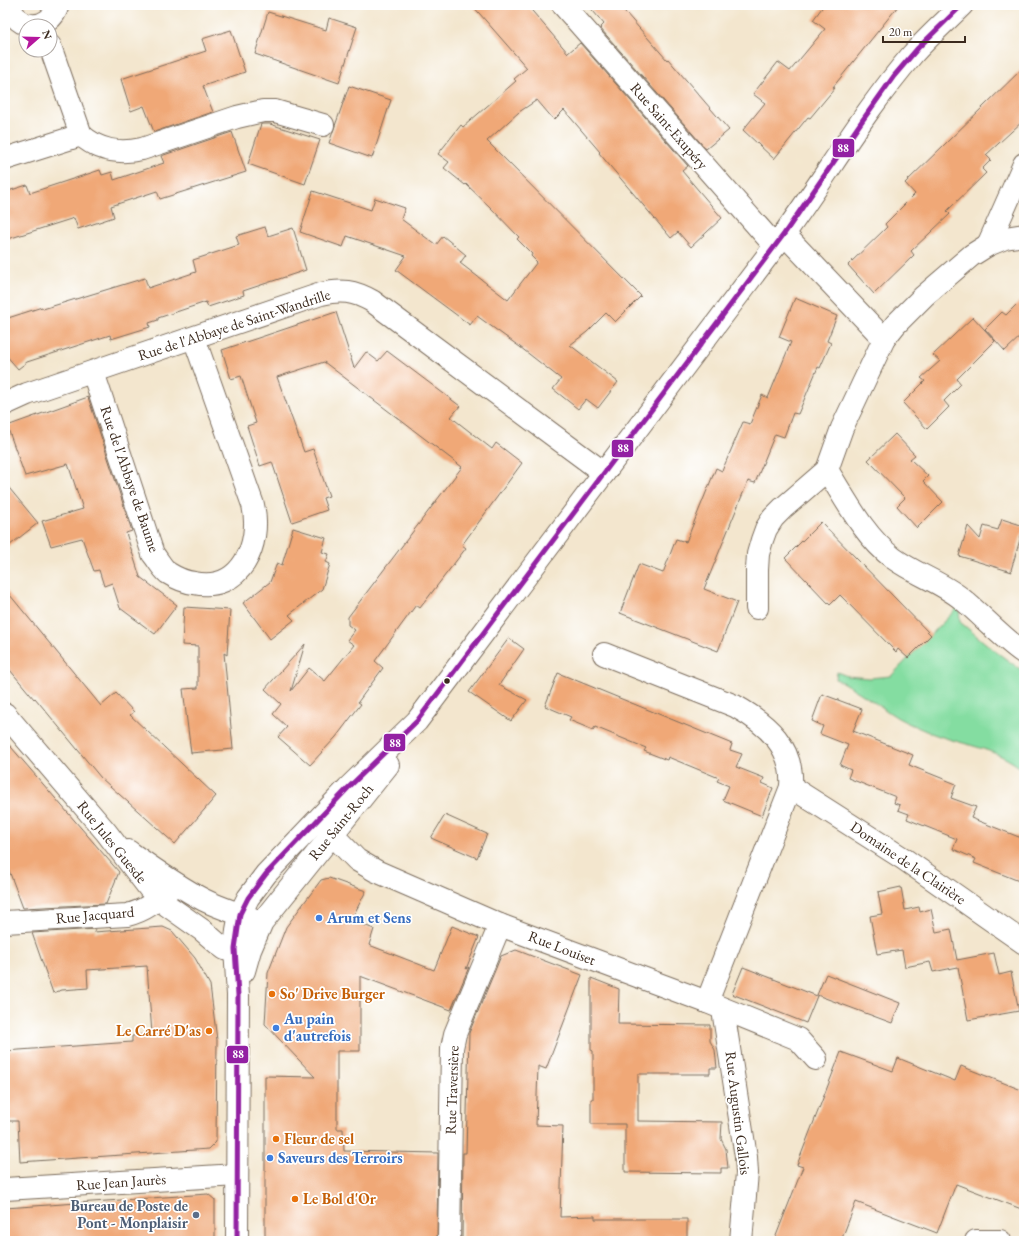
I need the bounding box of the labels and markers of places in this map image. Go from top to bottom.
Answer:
unlabelled marker [442,676,452,686]
place label: Arum et Sens [326,908,411,927]
marker: Arum et Sens [314,913,324,923]
place label: So' Drive Burger [280,984,386,1003]
marker: So' Drive Burger [267,989,277,999]
place label: Au pain d'autrefois [283,1009,351,1045]
place label: Le Carré D'as [116,1021,201,1040]
marker: Au pain d'autrefois [271,1023,281,1033]
marker: Le Carré D'as [204,1026,214,1036]
place label: Fleur de sel [284,1129,355,1148]
marker: Fleur de sel [271,1134,281,1144]
place label: Saveurs des Terroirs [278,1148,403,1167]
marker: Saveurs des Terroirs [265,1153,275,1163]
place label: Le Bol d'Or [303,1189,377,1208]
marker: Le Bol d'Or [290,1194,300,1204]
place label: Bureau de Poste de Pont - Monplaisir [70,1196,189,1232]
marker: Bureau de Poste de Pont - Monplaisir [191,1210,201,1220]

